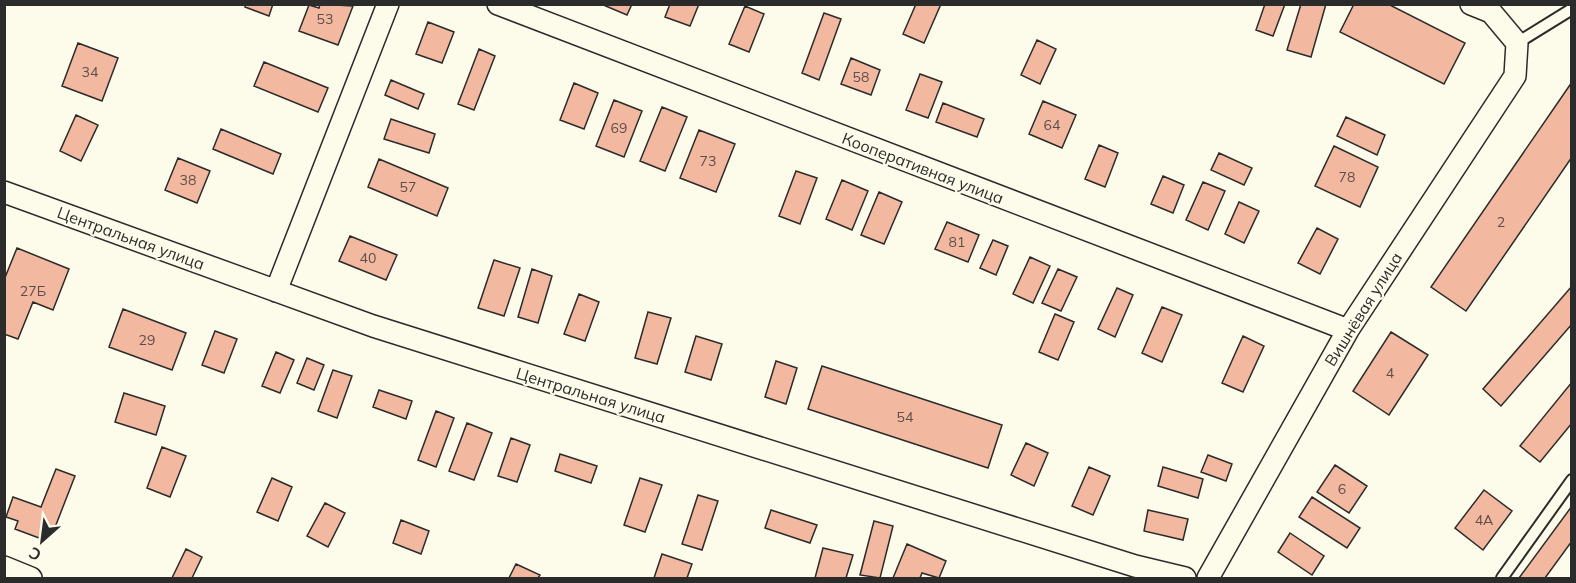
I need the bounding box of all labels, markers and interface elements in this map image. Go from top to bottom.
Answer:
house number: 53 [317,10,333,28]
house number: 34 [82,63,99,81]
house number: 58 [853,68,869,86]
house number: 64 [1044,116,1061,134]
house number: 69 [611,119,627,137]
street label: Кооперативная улица [839,128,1007,208]
house number: 73 [700,152,716,170]
house number: 78 [1339,168,1355,186]
house number: 38 [180,171,196,189]
house number: 57 [400,178,416,196]
street label: Центральная улица [55,202,207,274]
house number: 2 [1497,213,1505,231]
house number: 81 [949,233,965,251]
street label: Вишнёвая улица [1320,248,1406,370]
house number: 40 [360,249,376,267]
house number: 27Б [20,282,46,300]
house number: 29 [139,331,155,349]
street label: Центральная улица [514,363,668,427]
house number: 4 [1386,364,1395,382]
house number: 54 [897,408,914,426]
house number: 6 [1338,480,1346,498]
north arrow [12,511,72,571]
house number: 4А [1475,511,1494,529]
text: С [25,543,44,566]

